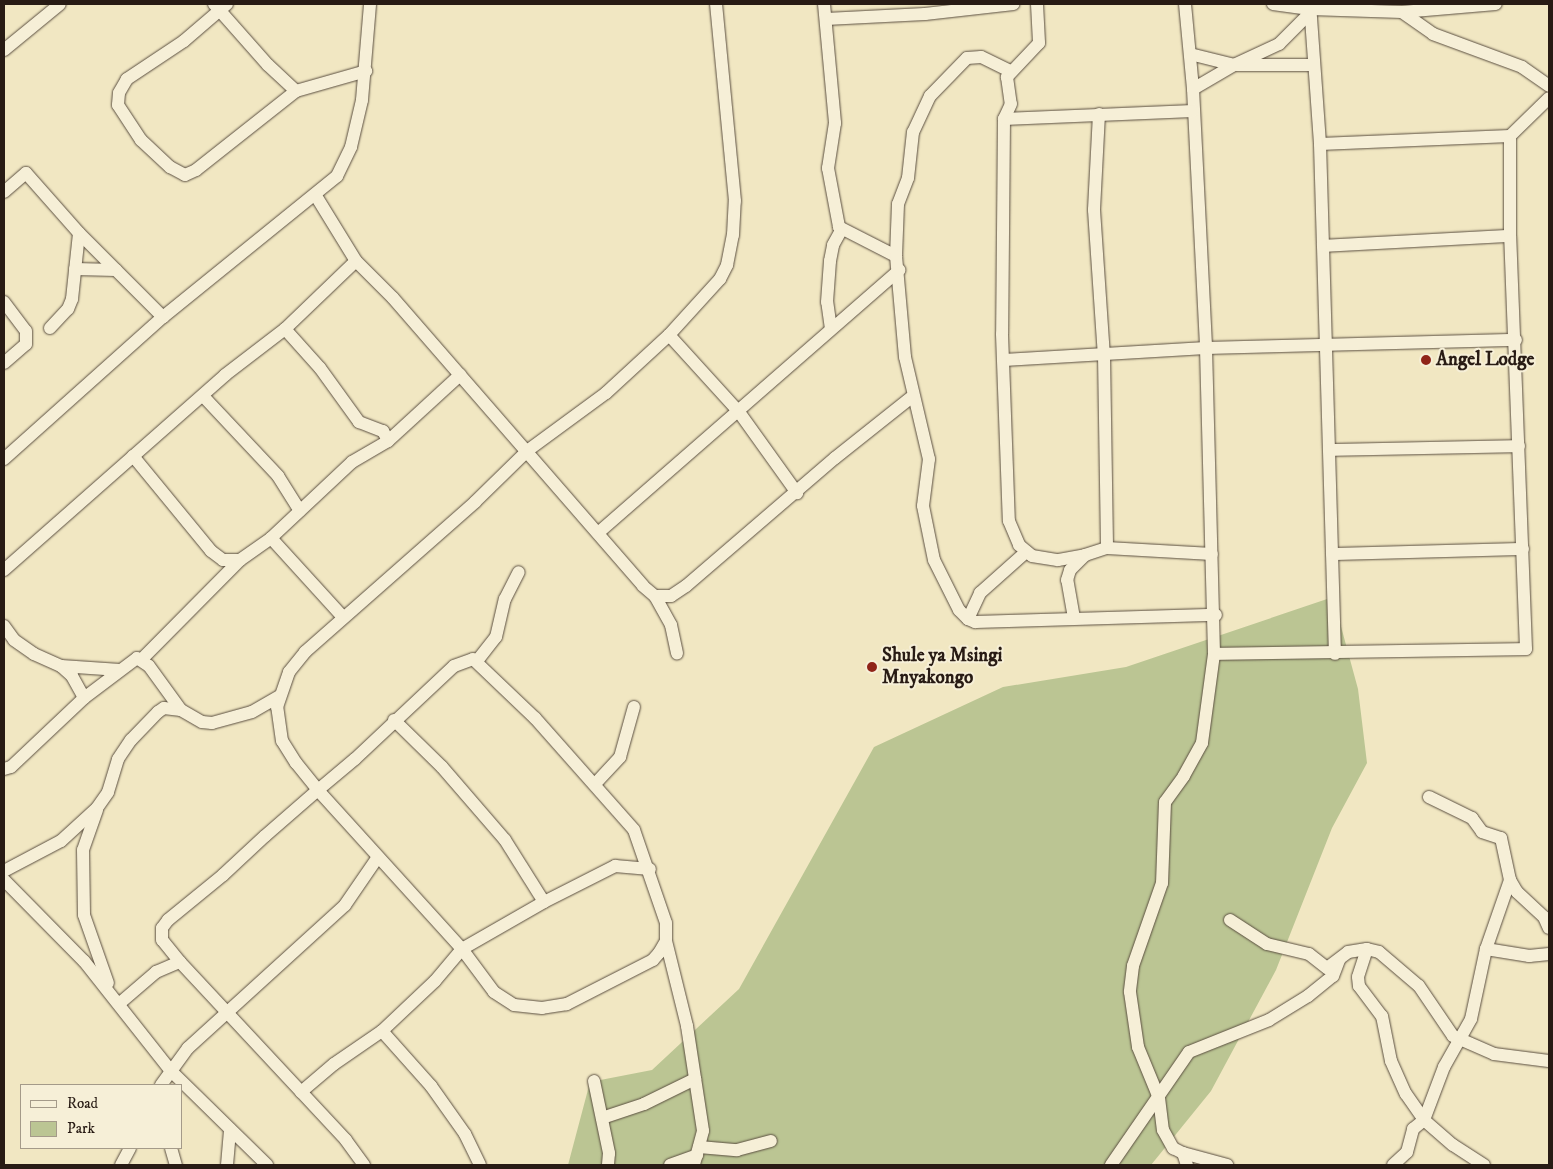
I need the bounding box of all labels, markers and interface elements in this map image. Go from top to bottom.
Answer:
place label: Angel Lodge [1436,349,1534,371]
marker: Angel Lodge [1420,354,1432,366]
place label: Shule ya Msingi Mnyakongo [882,645,1002,689]
marker: Shule ya Msingi Mnyakongo [866,661,878,673]
legend [20,1084,182,1149]
text: Road [67,1094,98,1113]
text: Park [67,1119,95,1138]

